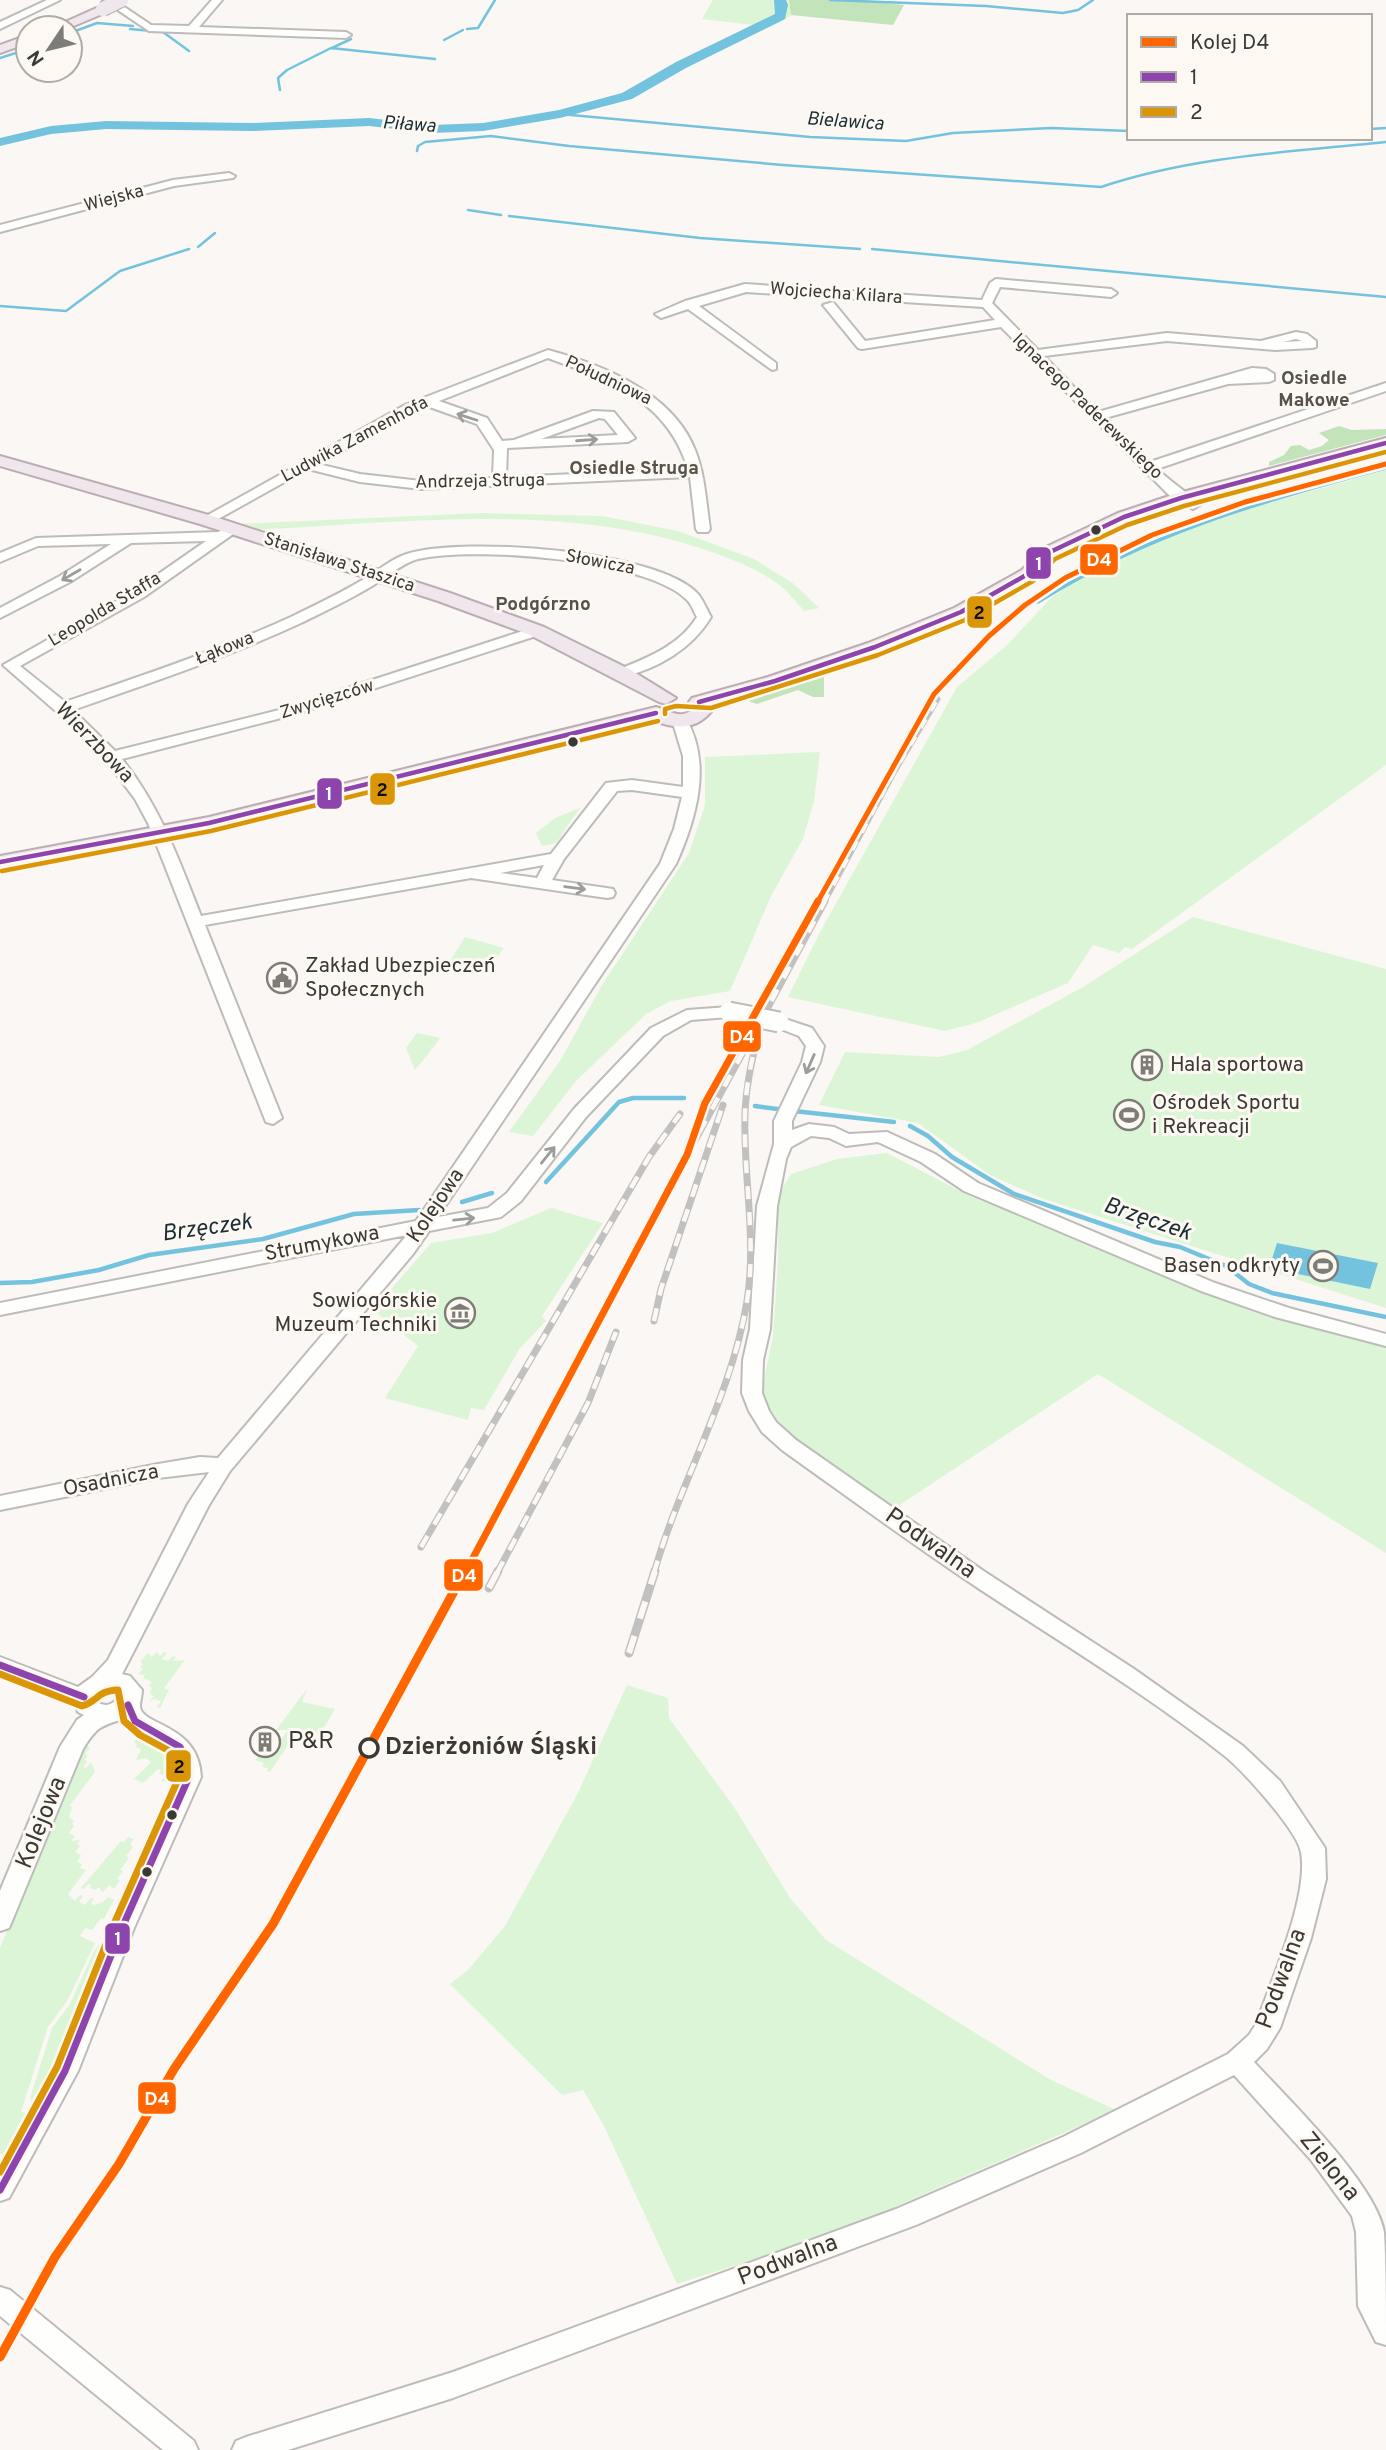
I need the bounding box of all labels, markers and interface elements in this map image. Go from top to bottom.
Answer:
north arrow [14,14,84,84]
legend [1127,14,1372,140]
text: Kolej D4 [1190,30,1270,57]
text: N [23,45,50,70]
text: 1 [1190,65,1198,92]
text: 2 [1190,100,1203,127]
water label: Bielawica [806,107,885,137]
water label: Piława [382,111,437,139]
street label: Wiejska [82,180,146,218]
street label: Wojciecha Kilara [769,278,903,310]
street label: Ignacego Paderewskiego [1007,329,1167,485]
street label: Południowa [561,351,655,411]
district label: Osiedle Makowe [1278,367,1350,413]
street label: Ludwika Zamenhofa [278,392,432,488]
one-way arrow [457,410,479,422]
one-way arrow [575,433,598,446]
district label: Osiedle Struga [569,457,699,481]
street label: Andrzeja Struga [415,469,545,495]
unlabelled marker [1089,523,1103,537]
street label: Stanisława Staszica [261,528,417,598]
line badge: D4 [1079,543,1119,576]
street label: Słowicza [563,545,637,581]
line badge: 1 [1025,546,1052,580]
text: D4 [1086,549,1112,573]
text: 1 [1035,553,1043,577]
street label: Leopolda Staffa [44,567,166,653]
one-way arrow [62,568,82,582]
district label: Podgórzno [495,593,591,617]
line badge: 2 [966,595,993,629]
text: 2 [973,602,985,626]
street label: Łąkowa [193,627,257,671]
street label: Zwycięzców [277,675,377,725]
street label: Wierzbowa [49,697,139,789]
unlabelled marker [566,735,580,749]
line badge: 2 [369,772,396,806]
line badge: 1 [316,777,343,810]
text: 2 [376,779,388,803]
text: 1 [325,783,333,807]
one-way arrow [563,882,585,895]
place label: Zakład Ubezpieczeń Społecznych [305,953,496,1004]
public building icon: Zakład Ubezpieczeń Społecznych [265,961,299,995]
line badge: D4 [722,1020,762,1053]
text: D4 [729,1026,755,1050]
building icon: Hala sportowa [1130,1048,1164,1082]
place label: Hala sportowa [1170,1052,1304,1079]
one-way arrow [802,1053,816,1074]
place label: Ośrodek Sportu i Rekreacji [1152,1090,1300,1141]
sports icon: Ośrodek Sportu i Rekreacji [1112,1098,1146,1132]
one-way arrow [540,1146,555,1164]
street label: Kolejowa [401,1163,471,1249]
water label: Brzęczek [1099,1191,1195,1249]
water label: Brzęczek [160,1208,254,1250]
one-way arrow [453,1213,475,1226]
street label: Strumykowa [262,1220,382,1268]
sports icon: Basen odkryty [1306,1249,1340,1283]
place label: Basen odkryty [1164,1253,1300,1280]
place label: Sowiogórskie Muzeum Techniki [274,1288,437,1339]
museum icon: Sowiogórskie Muzeum Techniki [443,1296,477,1330]
street label: Osadnicza [61,1459,161,1503]
street label: Podwalna [879,1502,981,1586]
line badge: D4 [443,1558,484,1592]
text: D4 [451,1565,477,1589]
building icon: P&R [248,1725,282,1759]
place label: P&R [288,1727,334,1757]
place label: Dzierżoniów Śląski [385,1731,597,1763]
marker: Dzierżoniów Śląski [359,1738,379,1758]
line badge: 2 [165,1749,192,1783]
text: 2 [173,1756,185,1780]
street label: Kolejowa [10,1773,74,1873]
unlabelled marker [165,1808,179,1822]
unlabelled marker [140,1865,154,1879]
line badge: 1 [104,1922,131,1955]
street label: Podwalna [1250,1925,1314,2033]
text: 1 [114,1928,122,1952]
line badge: D4 [137,2081,177,2115]
text: D4 [144,2088,170,2112]
street label: Zielona [1292,2126,1366,2208]
street label: Podwalna [734,2228,842,2294]

